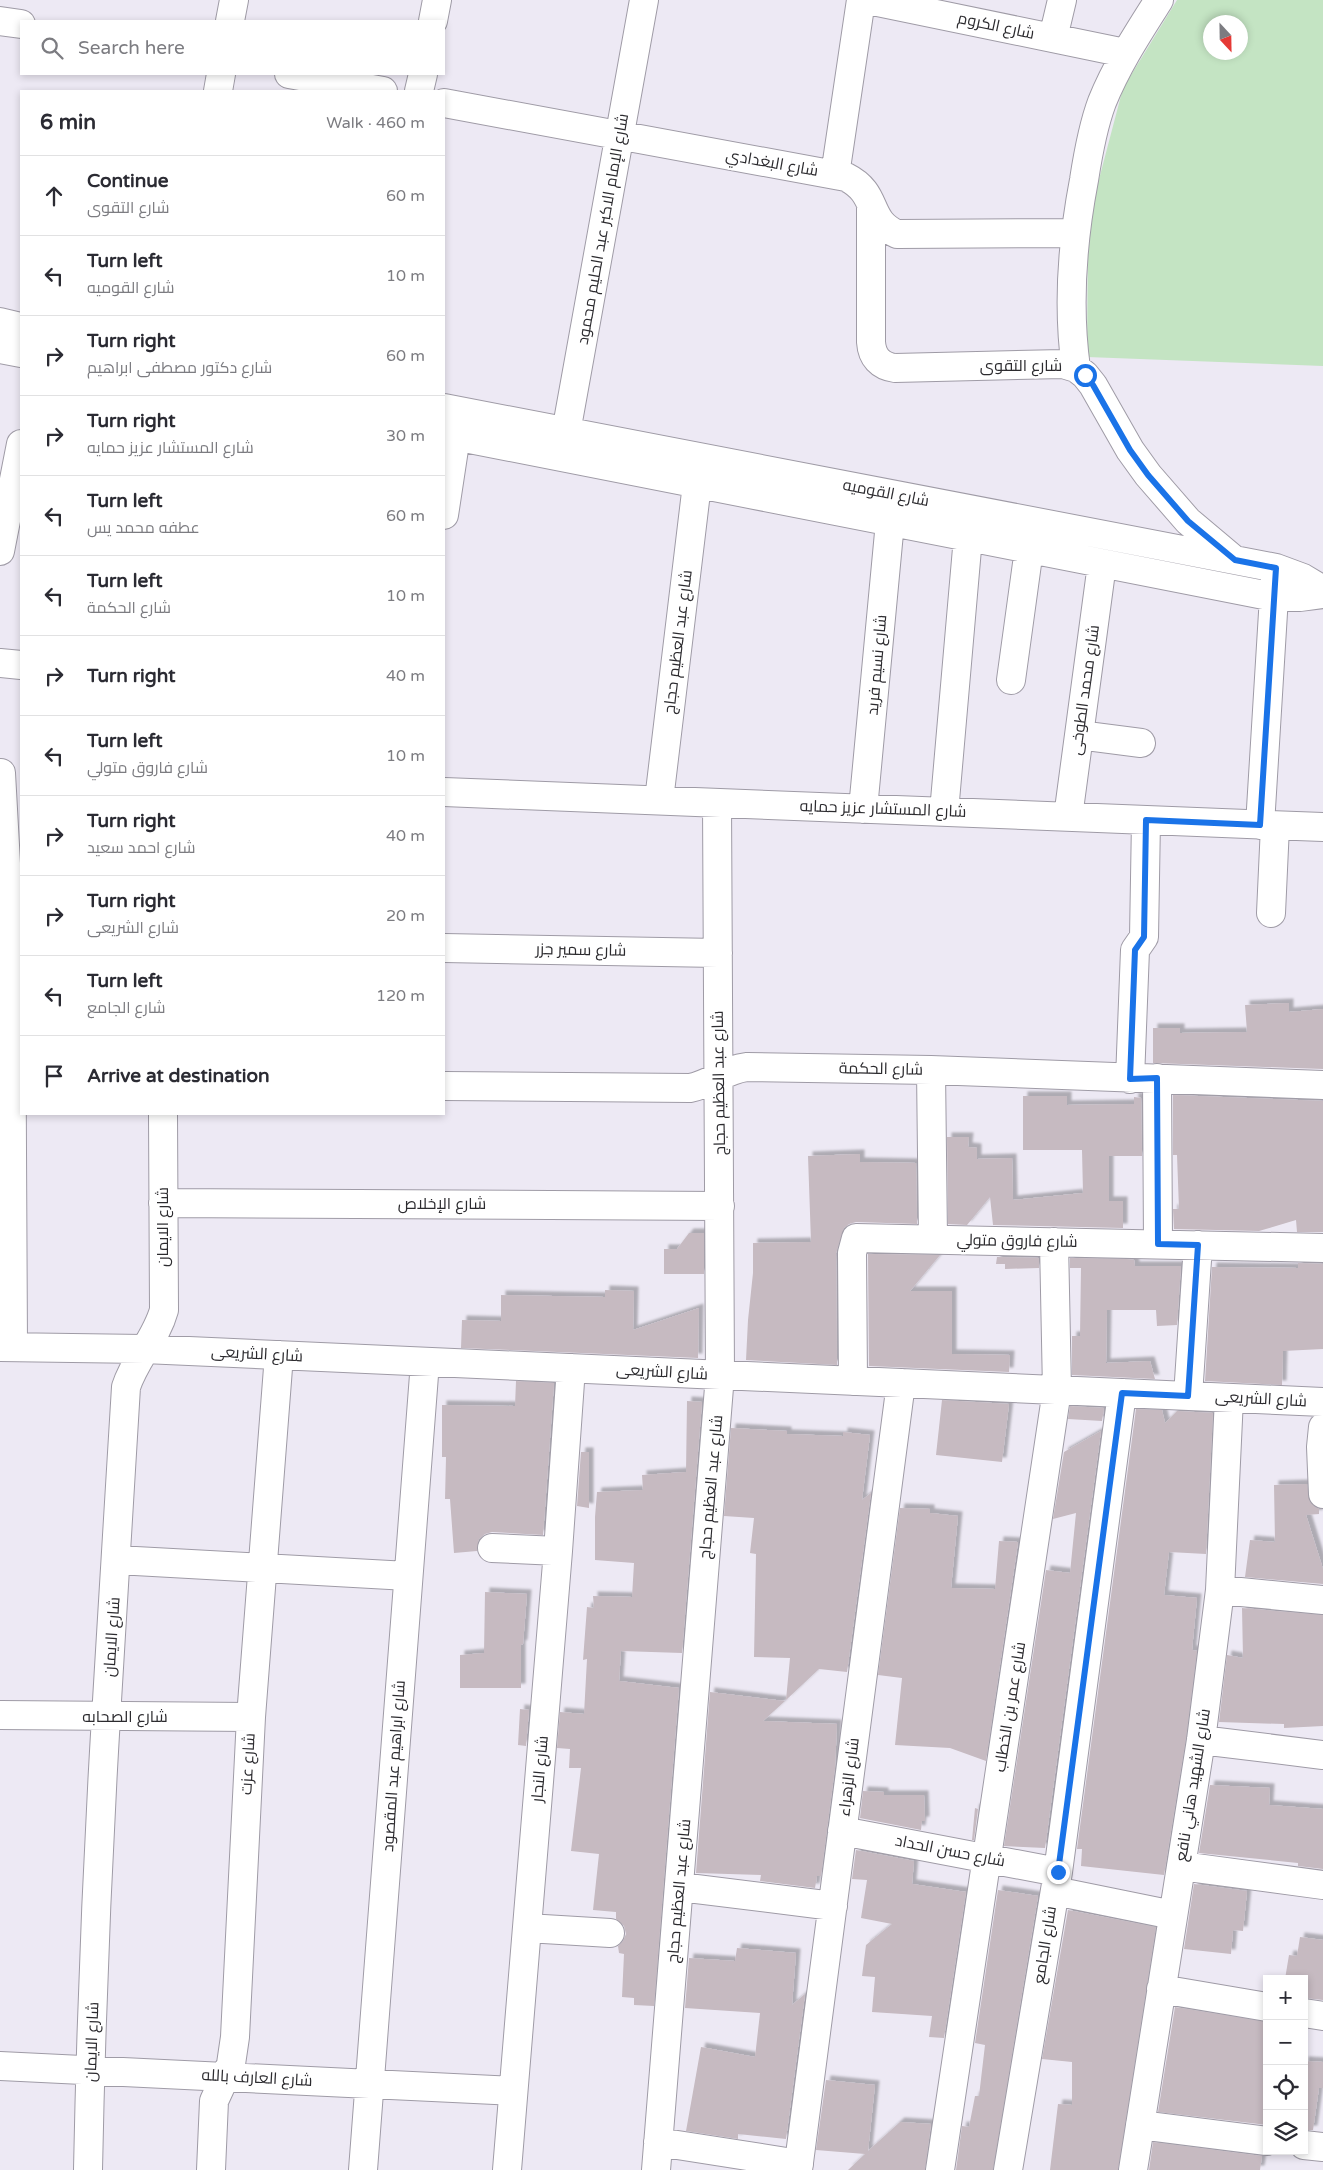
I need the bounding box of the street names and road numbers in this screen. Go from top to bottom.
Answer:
street label: شارع الكروم [956,8,1036,45]
street label: شارع الإمام الاكبر عبد الحليم محمود [573,112,634,346]
street label: شارع البغدادي [724,145,820,184]
street label: شارع التقوى [980,356,1062,377]
street label: شارع القوميه [841,475,931,512]
street label: شارع عبد العظيم حجاج [659,569,698,715]
street label: شارع نسيم فريد [863,614,892,716]
street label: شارع محمد الطوخى [1066,623,1105,757]
street label: شارع المستشار عزيز حمايه [799,796,967,823]
street label: شارع سمير جزر [534,939,627,962]
street label: شارع عبد العظيم حجاج [708,1010,731,1156]
street label: شارع الحكمة [839,1058,923,1081]
street label: شارع الايمان [153,1187,174,1267]
street label: شارع الإخلاص [398,1194,486,1215]
street label: شارع فاروق متولي [956,1230,1078,1255]
street label: شارع الشريعى [210,1342,303,1367]
street label: شارع الشريعى [615,1360,708,1385]
street label: شارع الشريعى [1214,1387,1307,1412]
street label: شارع عبد العظيم حجاج [695,1414,728,1560]
street label: شارع الايمان [99,1596,126,1678]
street label: شارع عمر بن الخطاب [990,1640,1031,1774]
street label: شارع ابراهيم عبد المقصود [378,1679,411,1853]
street label: شارع الصحابه [82,1707,168,1728]
street label: شارع الشهيد هاني نافع [1171,1707,1218,1863]
street label: شارع عزت [236,1732,261,1796]
street label: شارع النجار [527,1735,554,1804]
street label: شارع الزهراء [834,1736,865,1818]
street label: شارع عبد العظيم حجاج [663,1818,696,1964]
street label: شارع حسن الحداد [893,1831,1007,1872]
street label: شارع الجامع [1029,1905,1062,1986]
street label: شارع الايمان [81,2002,104,2082]
street label: شارع العارف بالله [201,2065,313,2092]

